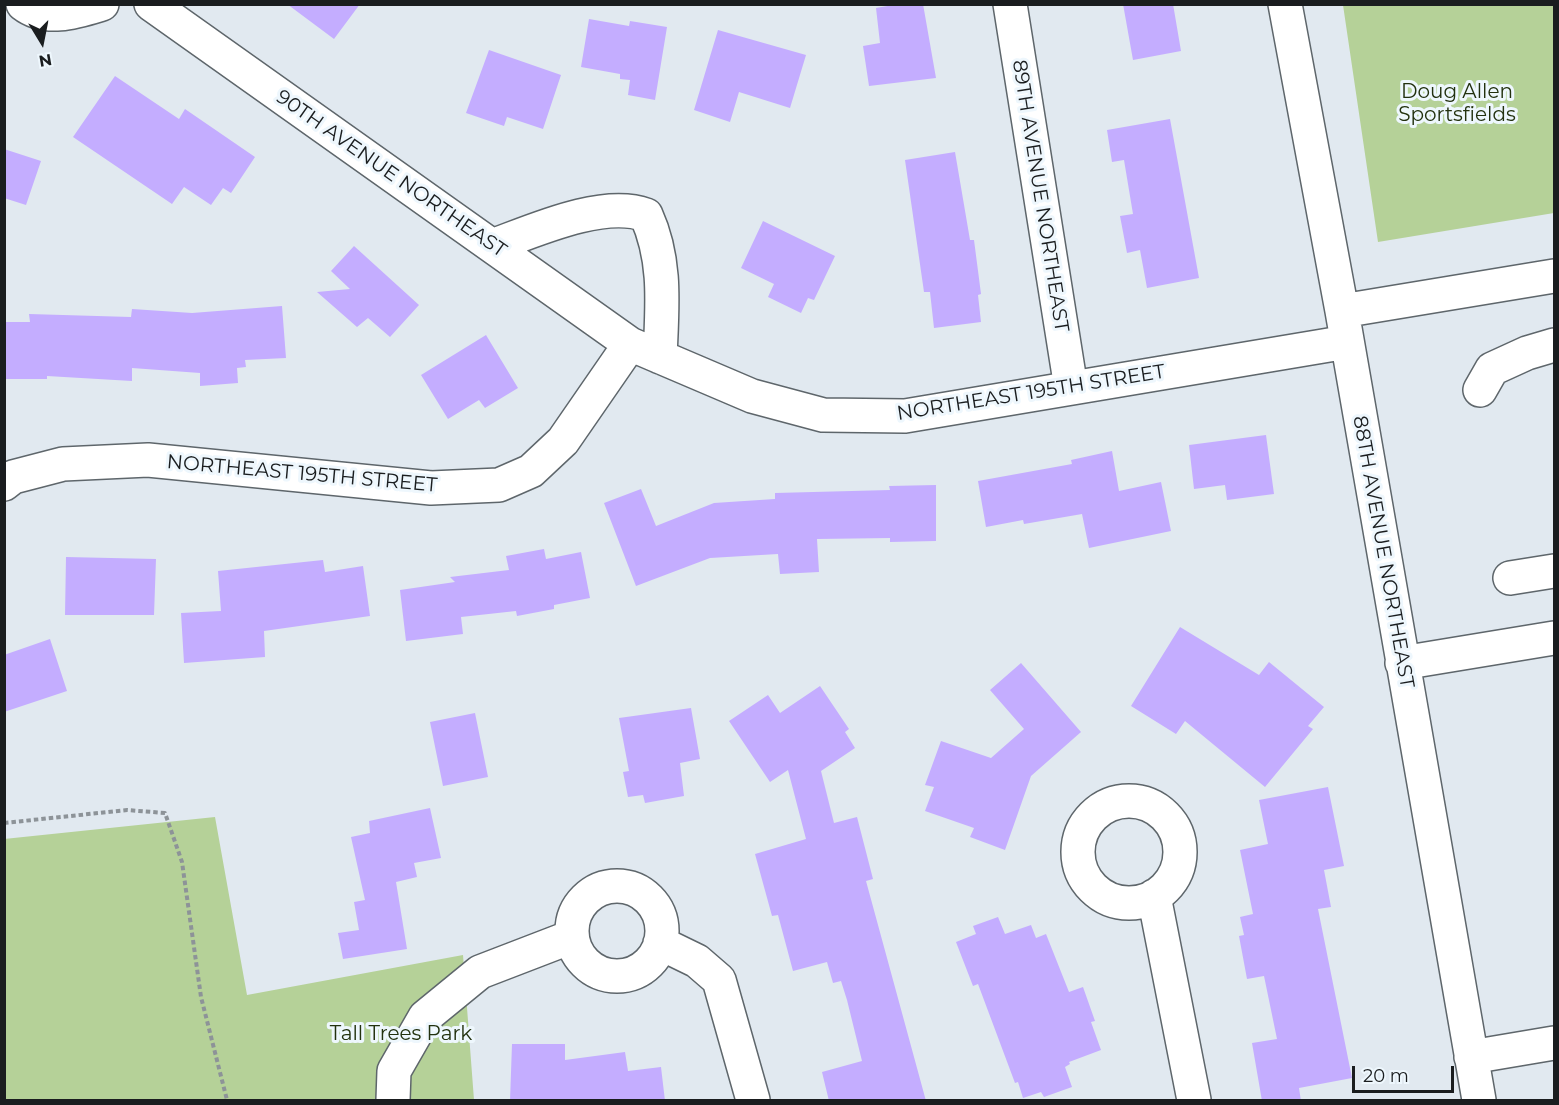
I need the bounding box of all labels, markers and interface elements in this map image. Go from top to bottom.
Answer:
north arrow [12,12,72,72]
text: N [37,50,53,71]
street label: 89TH AVENUE NORTHEAST [1007,58,1073,334]
park label: Doug Allen Sportsfields [1398,80,1516,127]
street label: 90TH AVENUE NORTHEAST [271,85,511,263]
street label: NORTHEAST 195TH STREET [895,360,1167,426]
street label: 88TH AVENUE NORTHEAST [1347,414,1419,690]
street label: NORTHEAST 195TH STREET [166,450,438,498]
park label: Tall Trees Park [330,1022,472,1046]
scale bar [1355,1054,1457,1092]
text: 20 m [1363,1065,1409,1087]

